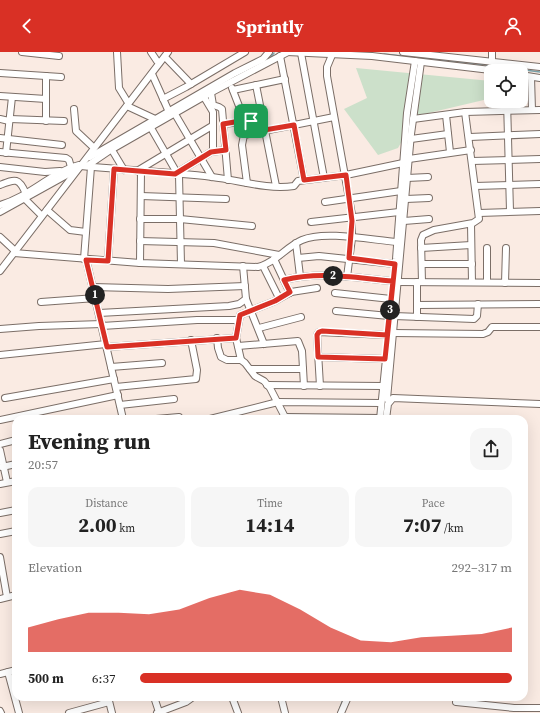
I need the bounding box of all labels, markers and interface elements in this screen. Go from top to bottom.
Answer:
text: Sprintly [236,14,304,39]
icon: back [16,15,38,37]
icon: person [502,15,524,37]
map controls [484,64,528,108]
button: locate [484,64,528,108]
pin [234,104,268,138]
icon: arrive [240,110,262,132]
pin: 2 [323,266,343,286]
text: 2 [330,268,336,283]
pin: 1 [85,285,105,305]
text: 1 [92,287,98,302]
pin: 3 [380,300,400,320]
text: 3 [387,302,393,317]
text: Evening run [28,426,151,456]
button: share [470,428,512,470]
text: 20:57 [28,456,58,473]
text: Distance [85,496,128,511]
text: Time [257,496,283,511]
text: Pace [422,496,445,511]
text: 2.00 [78,511,117,539]
text: 14:14 [245,511,295,539]
text: 7:07 [403,511,442,539]
text: km [117,521,135,536]
text: /km [442,521,464,536]
text: Elevation [28,559,82,576]
text: 292–317 m [452,559,512,576]
text: 500 m [28,670,64,687]
text: 6:37 [92,670,115,687]

